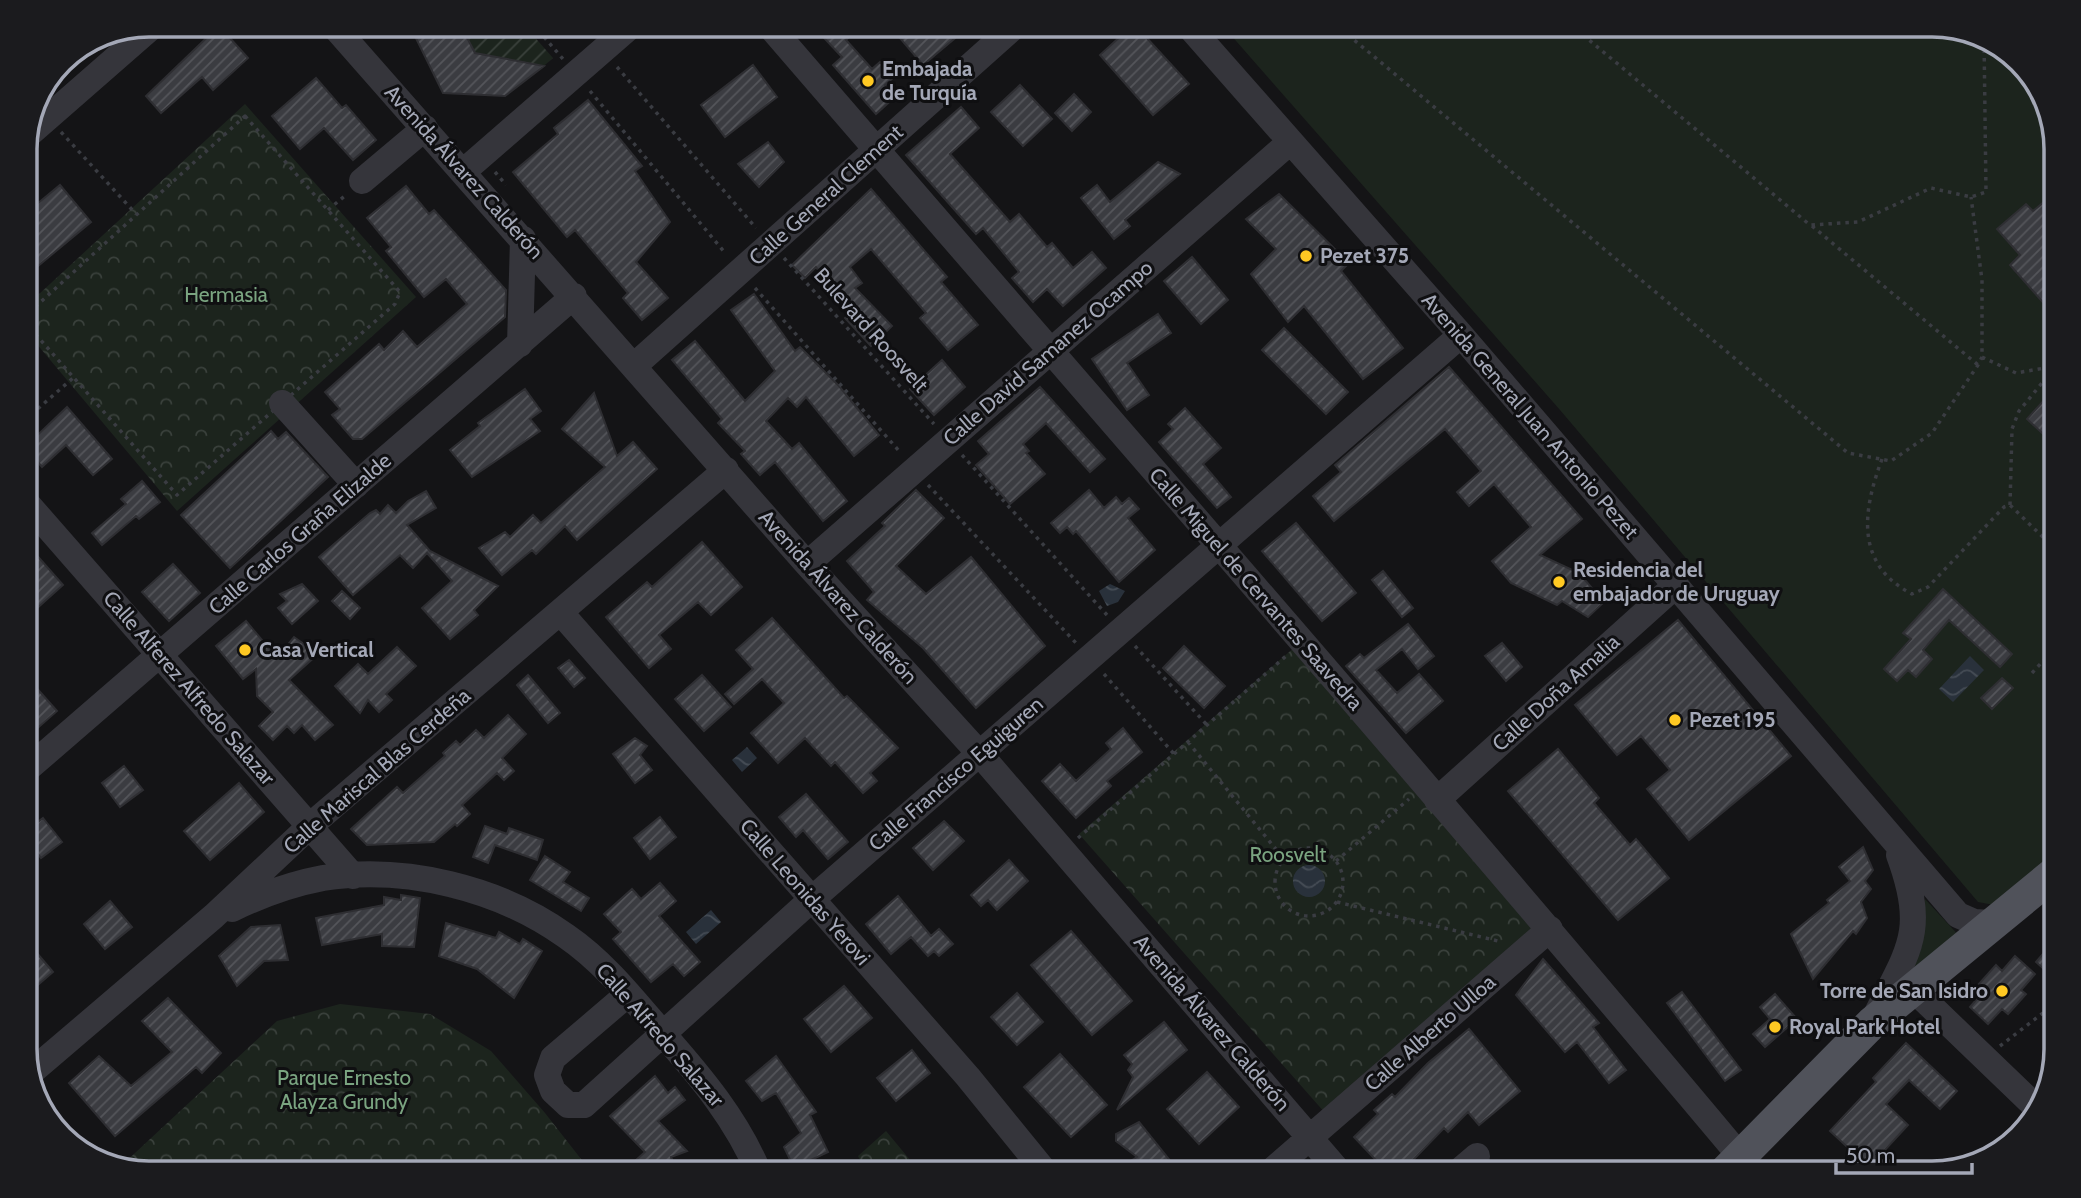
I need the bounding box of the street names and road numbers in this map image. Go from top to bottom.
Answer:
street label: Avenida Álvarez Calderón [380,80,549,264]
street label: Calle General Clement [744,119,908,270]
street label: Calle David Samanez Ocampo [938,255,1158,450]
street label: Bulevard Roosvelt [809,262,934,397]
street label: Avenida General Juan Antonio Pezet [1417,288,1644,544]
street label: Calle Carlos Graña Elizalde [203,448,396,620]
street label: Calle Miguel de Cervantes Saavedra [1144,462,1368,715]
street label: Avenida Álvarez Calderón [754,505,923,689]
street label: Calle Alferez Alfredo Salazar [98,586,281,790]
street label: Calle Doña Amalia [1487,629,1624,756]
street label: Calle Mariscal Blas Cerdeña [278,683,475,859]
street label: Calle Francisco Eguiguren [863,691,1048,856]
street label: Calle Leonidas Yerovi [735,813,876,970]
street label: Avenida Álvarez Calderón [1129,929,1296,1116]
street label: Calle Alfredo Salazar [591,958,730,1112]
street label: Calle Alberto Ulloa [1359,969,1500,1096]

